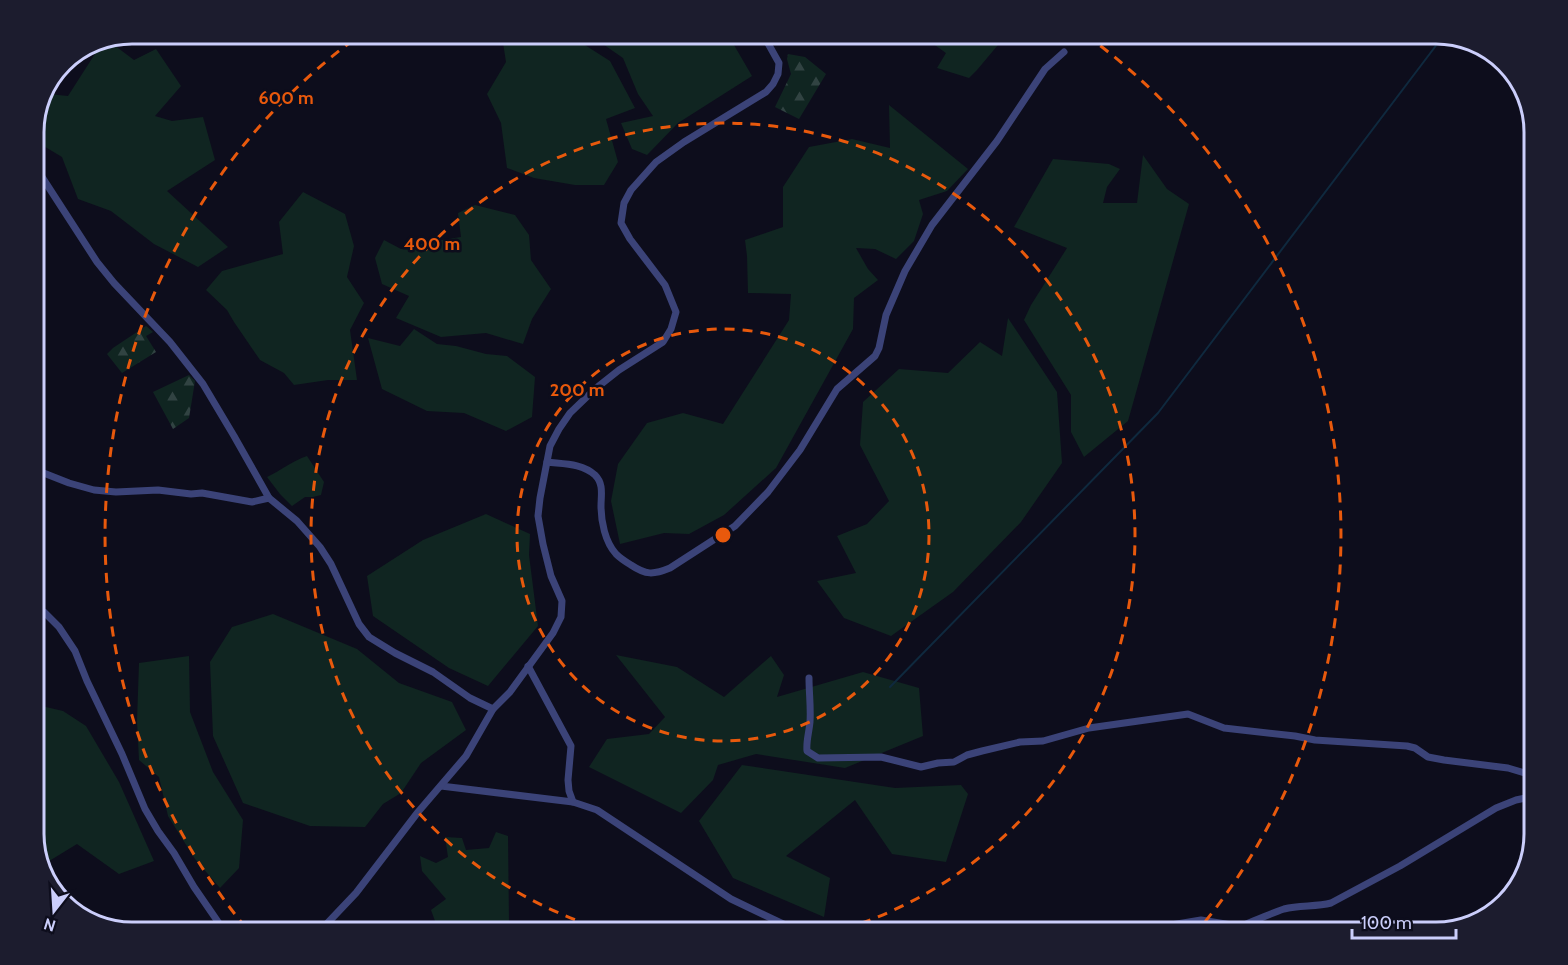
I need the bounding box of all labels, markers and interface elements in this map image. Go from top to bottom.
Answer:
text: 600 m [258,87,314,109]
text: 400 m [404,233,460,255]
text: 200 m [550,379,604,401]
centre of rings [713,525,733,545]
north arrow [24,881,84,941]
scale bar [1352,902,1456,940]
text: 100 m [1361,912,1412,934]
text: N [42,914,58,936]

